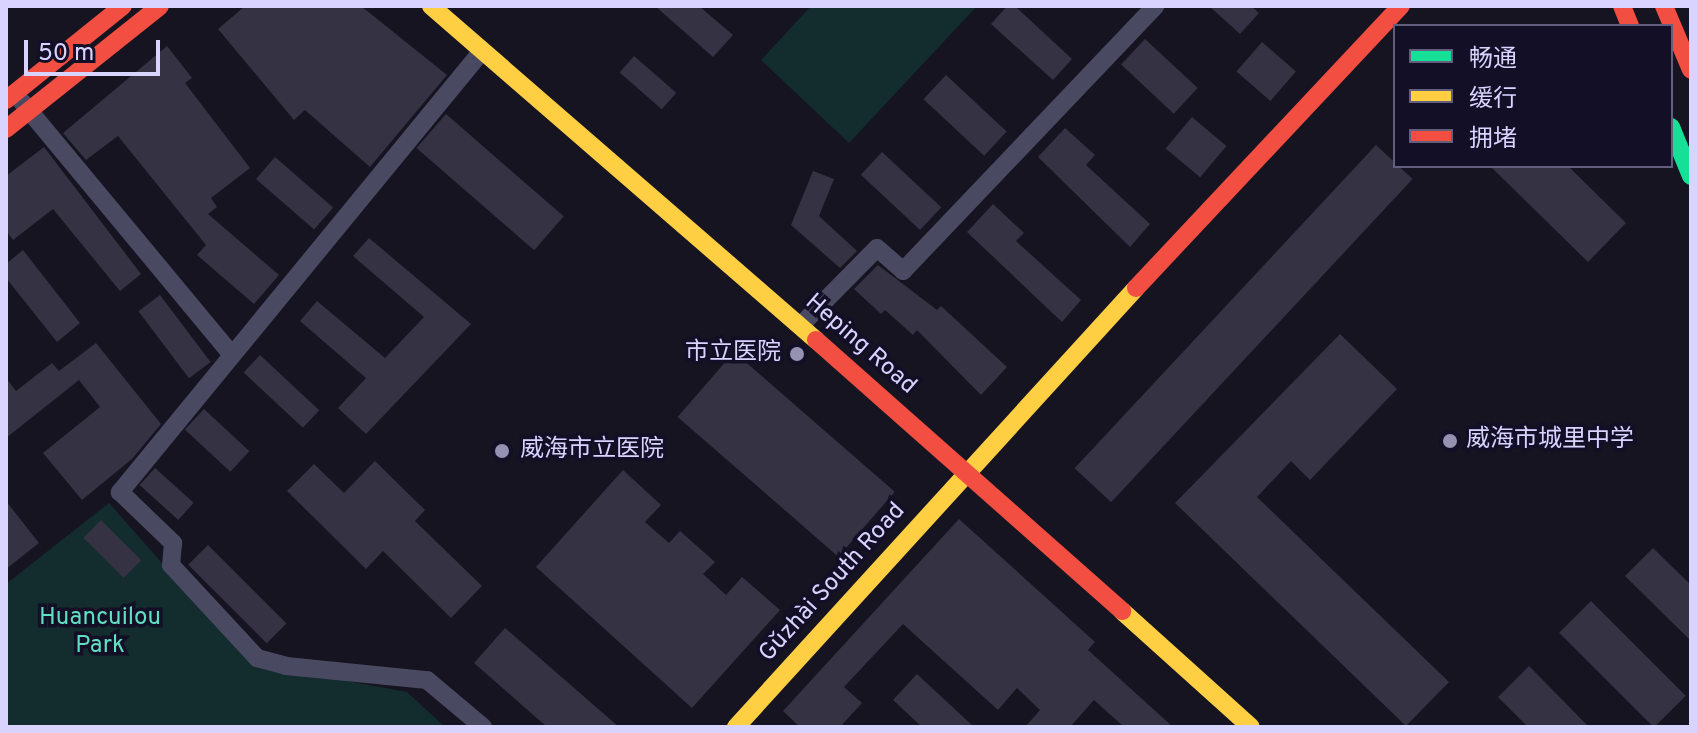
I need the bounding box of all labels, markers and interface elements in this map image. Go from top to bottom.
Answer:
scale bar [28,24,164,74]
legend [1393,24,1673,168]
text: 50 m [38,39,94,69]
text: 畅通 [1469,45,1517,75]
text: 缓行 [1469,85,1517,115]
text: 拥堵 [1469,125,1517,155]
street label: Heping Road [798,289,922,401]
place label: 市立医院 [685,340,781,368]
marker: 市立医院 [788,345,806,363]
place label: 威海市城里中学 [1466,427,1634,455]
marker: 威海市城里中学 [1441,432,1459,450]
place label: 威海市立医院 [520,437,664,465]
marker: 威海市立医院 [491,440,513,462]
street label: Gǔzhài South Road [754,498,912,668]
park label: Huancuilou Park [39,605,161,661]

